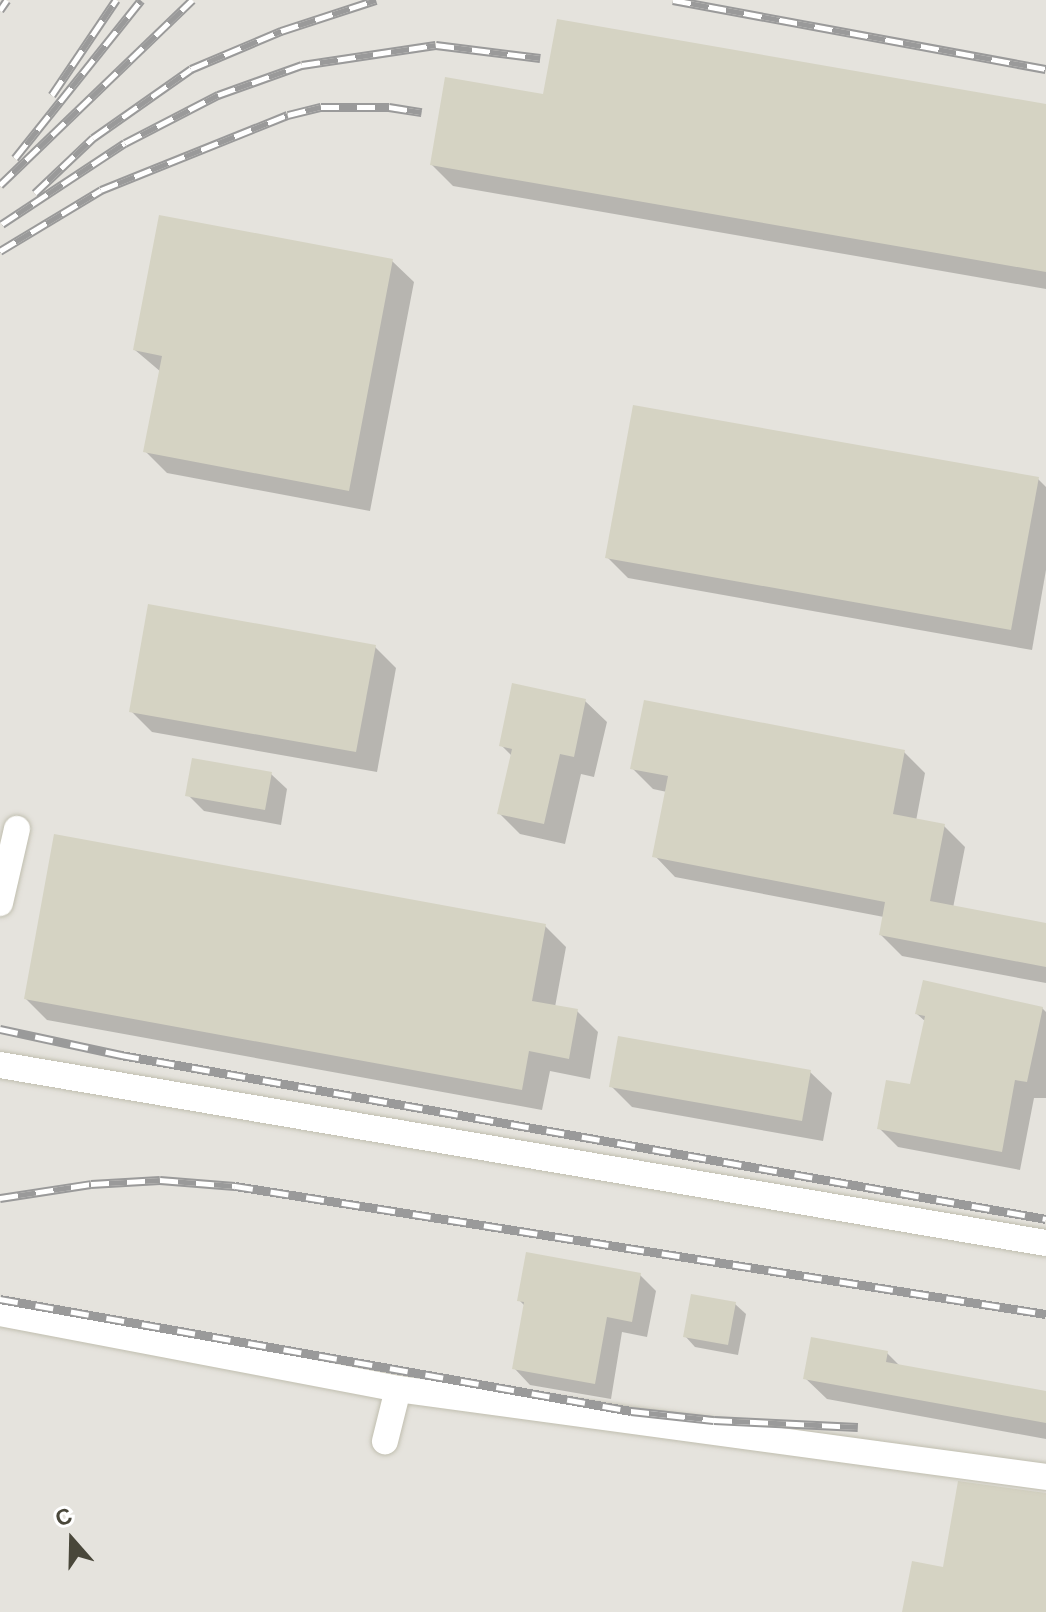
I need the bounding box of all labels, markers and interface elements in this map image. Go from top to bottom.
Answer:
north arrow [32,1500,112,1580]
text: С [52,1503,75,1531]

